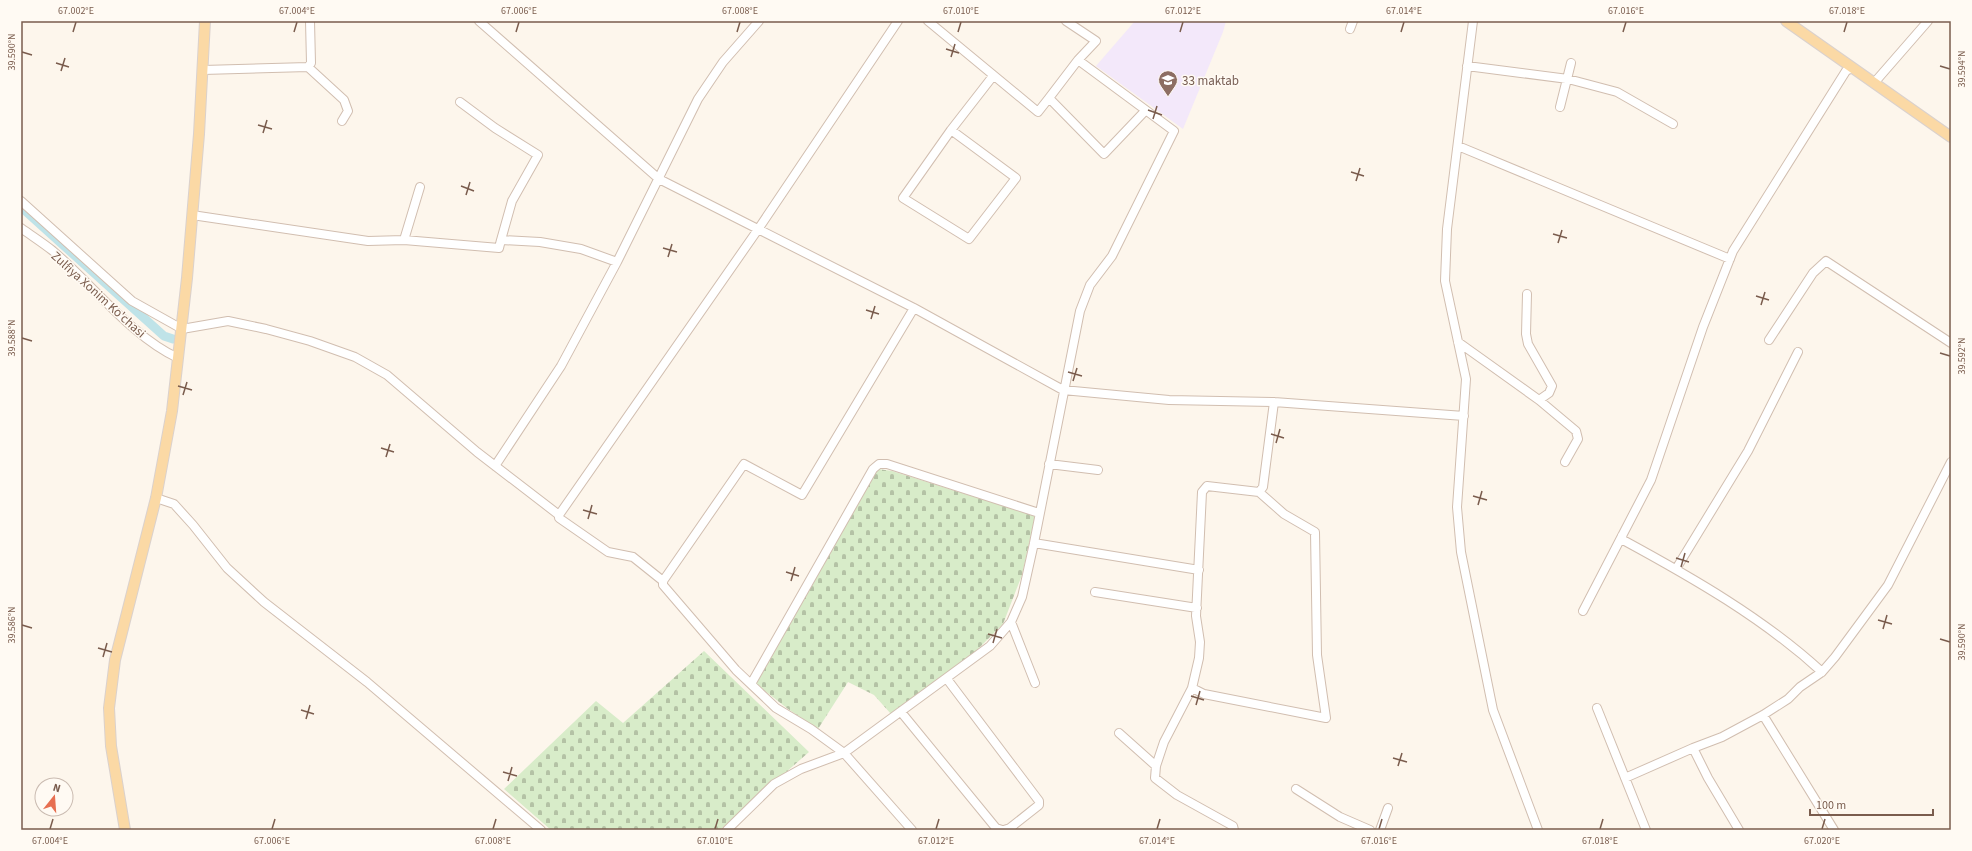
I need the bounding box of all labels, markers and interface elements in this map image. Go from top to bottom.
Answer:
text: 67.002°E [58,4,94,18]
text: 67.004°E [279,4,315,18]
text: 67.006°E [501,4,537,18]
text: 67.008°E [722,4,758,18]
text: 67.010°E [943,4,979,18]
text: 67.012°E [1165,4,1201,18]
text: 67.014°E [1386,4,1422,18]
text: 67.016°E [1608,4,1644,18]
text: 67.018°E [1829,4,1865,18]
text: 39.590°N [5,33,19,71]
text: 39.594°N [1955,50,1969,88]
school or university icon: 33 maktab [1157,69,1179,97]
place label: 33 maktab [1182,72,1239,90]
street label: Zulfiya Xonim Ko'chasi [47,247,150,342]
text: 39.588°N [5,319,19,357]
text: 39.592°N [1955,337,1969,375]
text: 39.586°N [5,606,19,644]
text: 39.590°N [1955,623,1969,661]
north arrow [34,777,74,817]
text: N [51,780,62,796]
scale bar [1810,791,1933,817]
text: 100 m [1816,797,1846,814]
text: 67.004°E [32,834,68,848]
text: 67.006°E [254,834,290,848]
text: 67.008°E [475,834,511,848]
text: 67.010°E [697,834,733,848]
text: 67.012°E [918,834,954,848]
text: 67.014°E [1139,834,1175,848]
text: 67.016°E [1361,834,1397,848]
text: 67.018°E [1582,834,1618,848]
text: 67.020°E [1804,834,1840,848]

